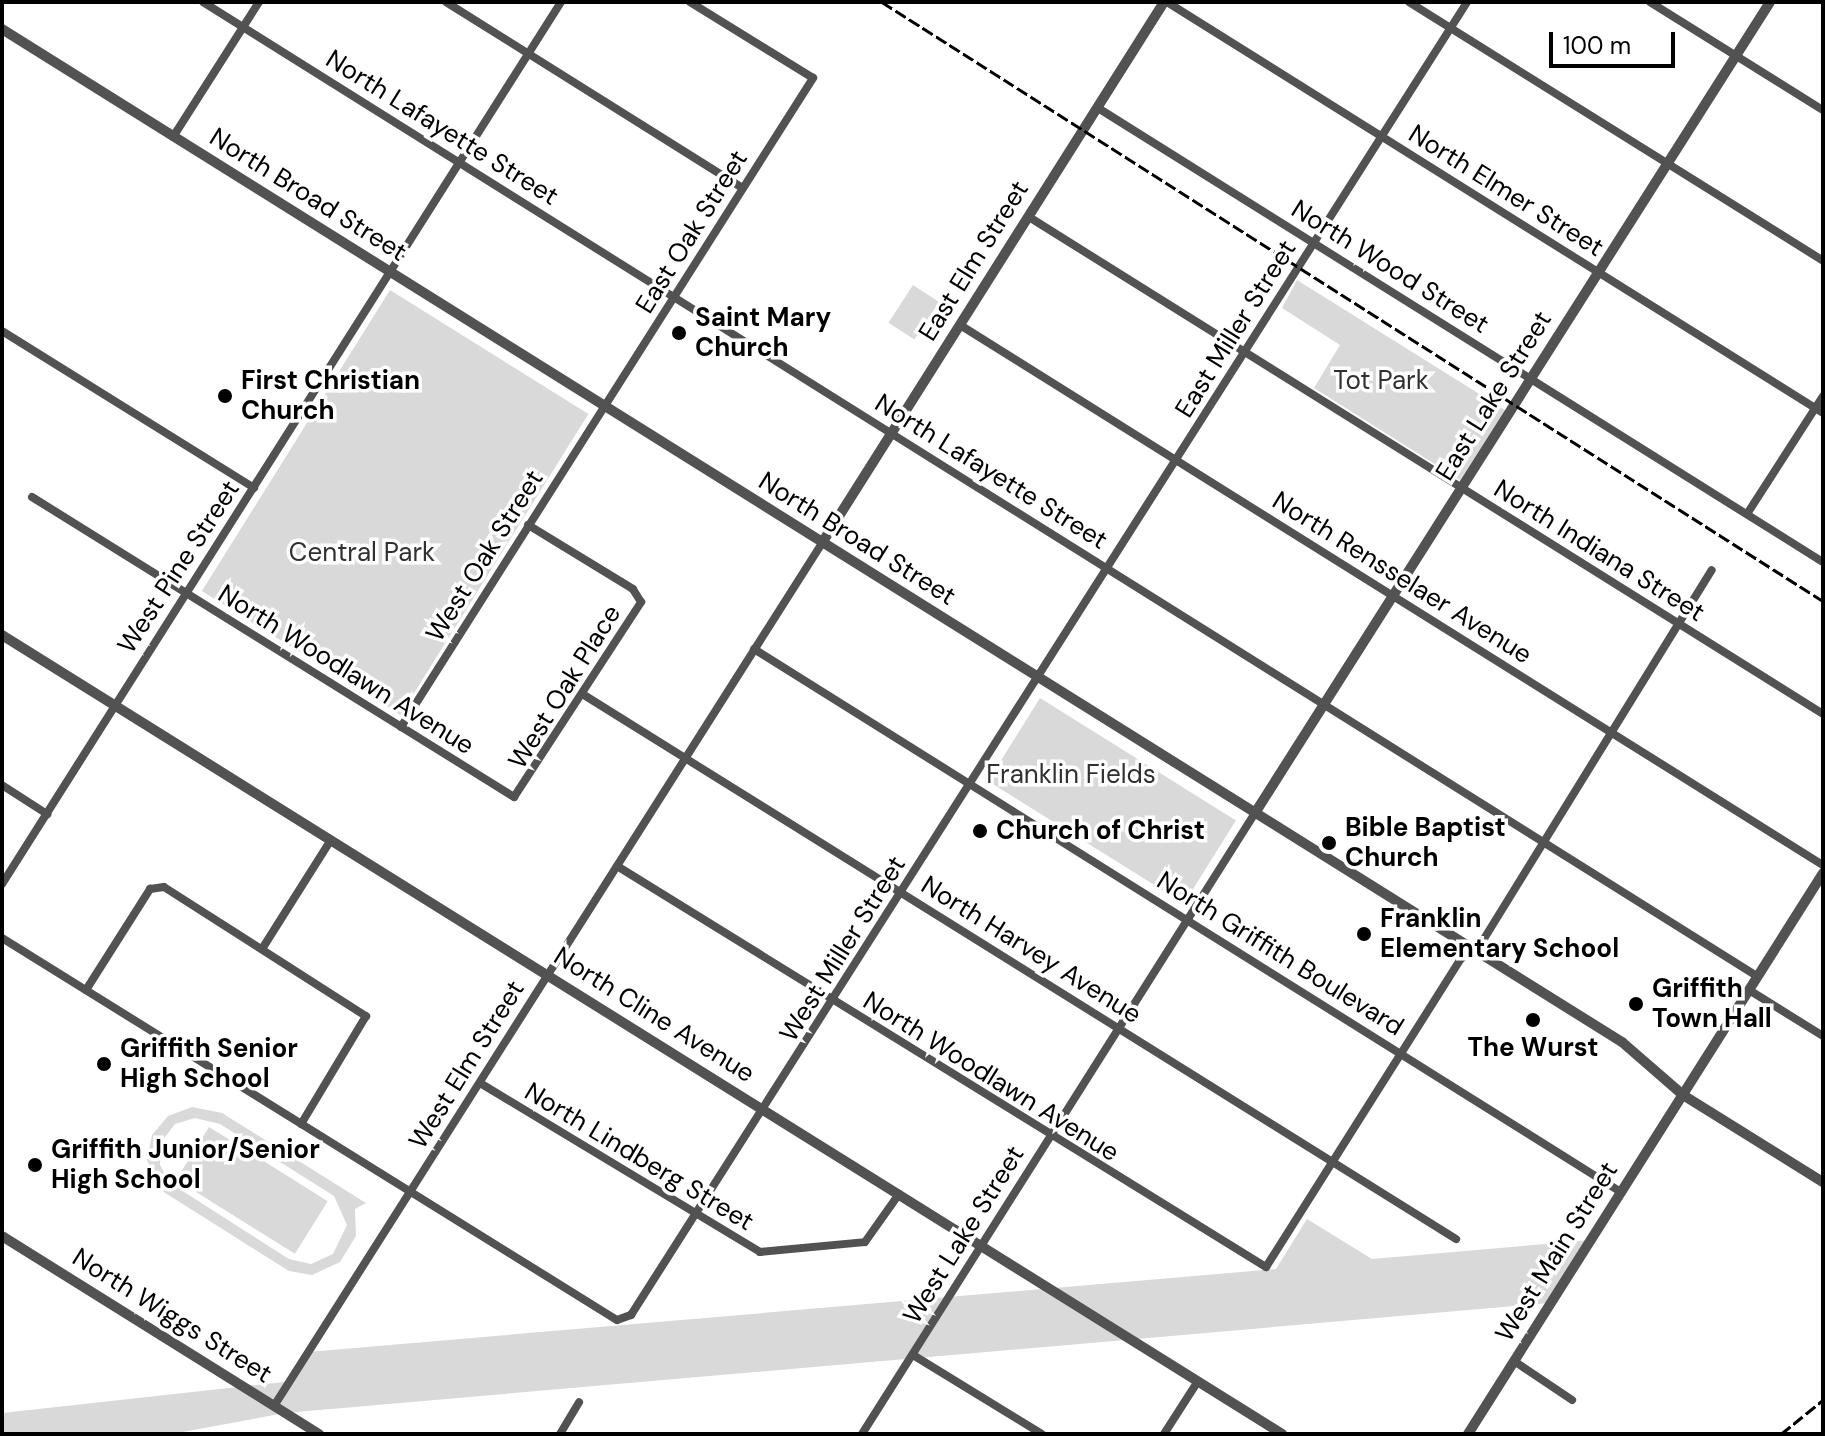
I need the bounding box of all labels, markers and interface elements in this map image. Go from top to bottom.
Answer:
scale bar [1553,16,1679,66]
text: 100 m [1563,30,1631,61]
street label: North Lafayette Street [320,44,564,212]
street label: North Elmer Street [1403,118,1609,264]
street label: North Broad Street [204,122,412,268]
street label: East Oak Street [629,145,755,319]
street label: East Elm Street [912,175,1036,347]
street label: North Wood Street [1286,194,1494,340]
street label: East Miller Street [1169,235,1303,423]
place label: Saint Mary Church [695,302,831,364]
street label: East Lake Street [1429,306,1559,486]
marker: Saint Mary Church [670,324,688,342]
place label: First Christian Church [241,365,420,426]
park label: Tot Park [1333,365,1429,397]
marker: First Christian Church [216,387,234,405]
street label: North Lafayette Street [869,388,1113,556]
street label: West Oak Street [420,465,550,647]
street label: North Broad Street [753,466,961,612]
street label: North Indiana Street [1488,474,1710,628]
street label: West Pine Street [112,475,246,659]
street label: North Rensselaer Avenue [1267,485,1537,671]
park label: Central Park [289,537,435,569]
street label: North Woodlawn Avenue [212,578,480,762]
street label: West Oak Place [502,599,628,775]
park label: Franklin Fields [986,759,1156,791]
place label: Bible Baptist Church [1345,812,1506,874]
place label: Church of Christ [996,815,1205,847]
marker: Church of Christ [971,822,989,840]
marker: Bible Baptist Church [1320,834,1338,852]
street label: West Miller Street [773,850,913,1048]
street label: North Griffith Boulevard [1151,865,1409,1043]
street label: North Harvey Avenue [915,870,1147,1030]
place label: Franklin Elementary School [1380,903,1619,964]
marker: Franklin Elementary School [1355,925,1373,943]
street label: North Cline Avenue [548,941,760,1089]
place label: Griffith Town Hall [1652,973,1772,1034]
street label: West Elm Street [403,975,531,1155]
street label: North Woodlawn Avenue [857,985,1125,1169]
marker: Griffith Town Hall [1627,995,1645,1013]
marker: The Wurst [1524,1011,1542,1029]
place label: The Wurst [1467,1032,1599,1064]
place label: Griffith Senior High School [120,1033,298,1094]
marker: Griffith Senior High School [95,1055,113,1073]
street label: North Lindberg Street [519,1076,759,1238]
place label: Griffith Junior/Senior High School [51,1134,320,1196]
street label: West Lake Street [897,1140,1031,1330]
marker: Griffith Junior/Senior High School [26,1156,44,1174]
street label: West Main Street [1489,1156,1625,1348]
street label: North Wiggs Street [67,1242,277,1390]

